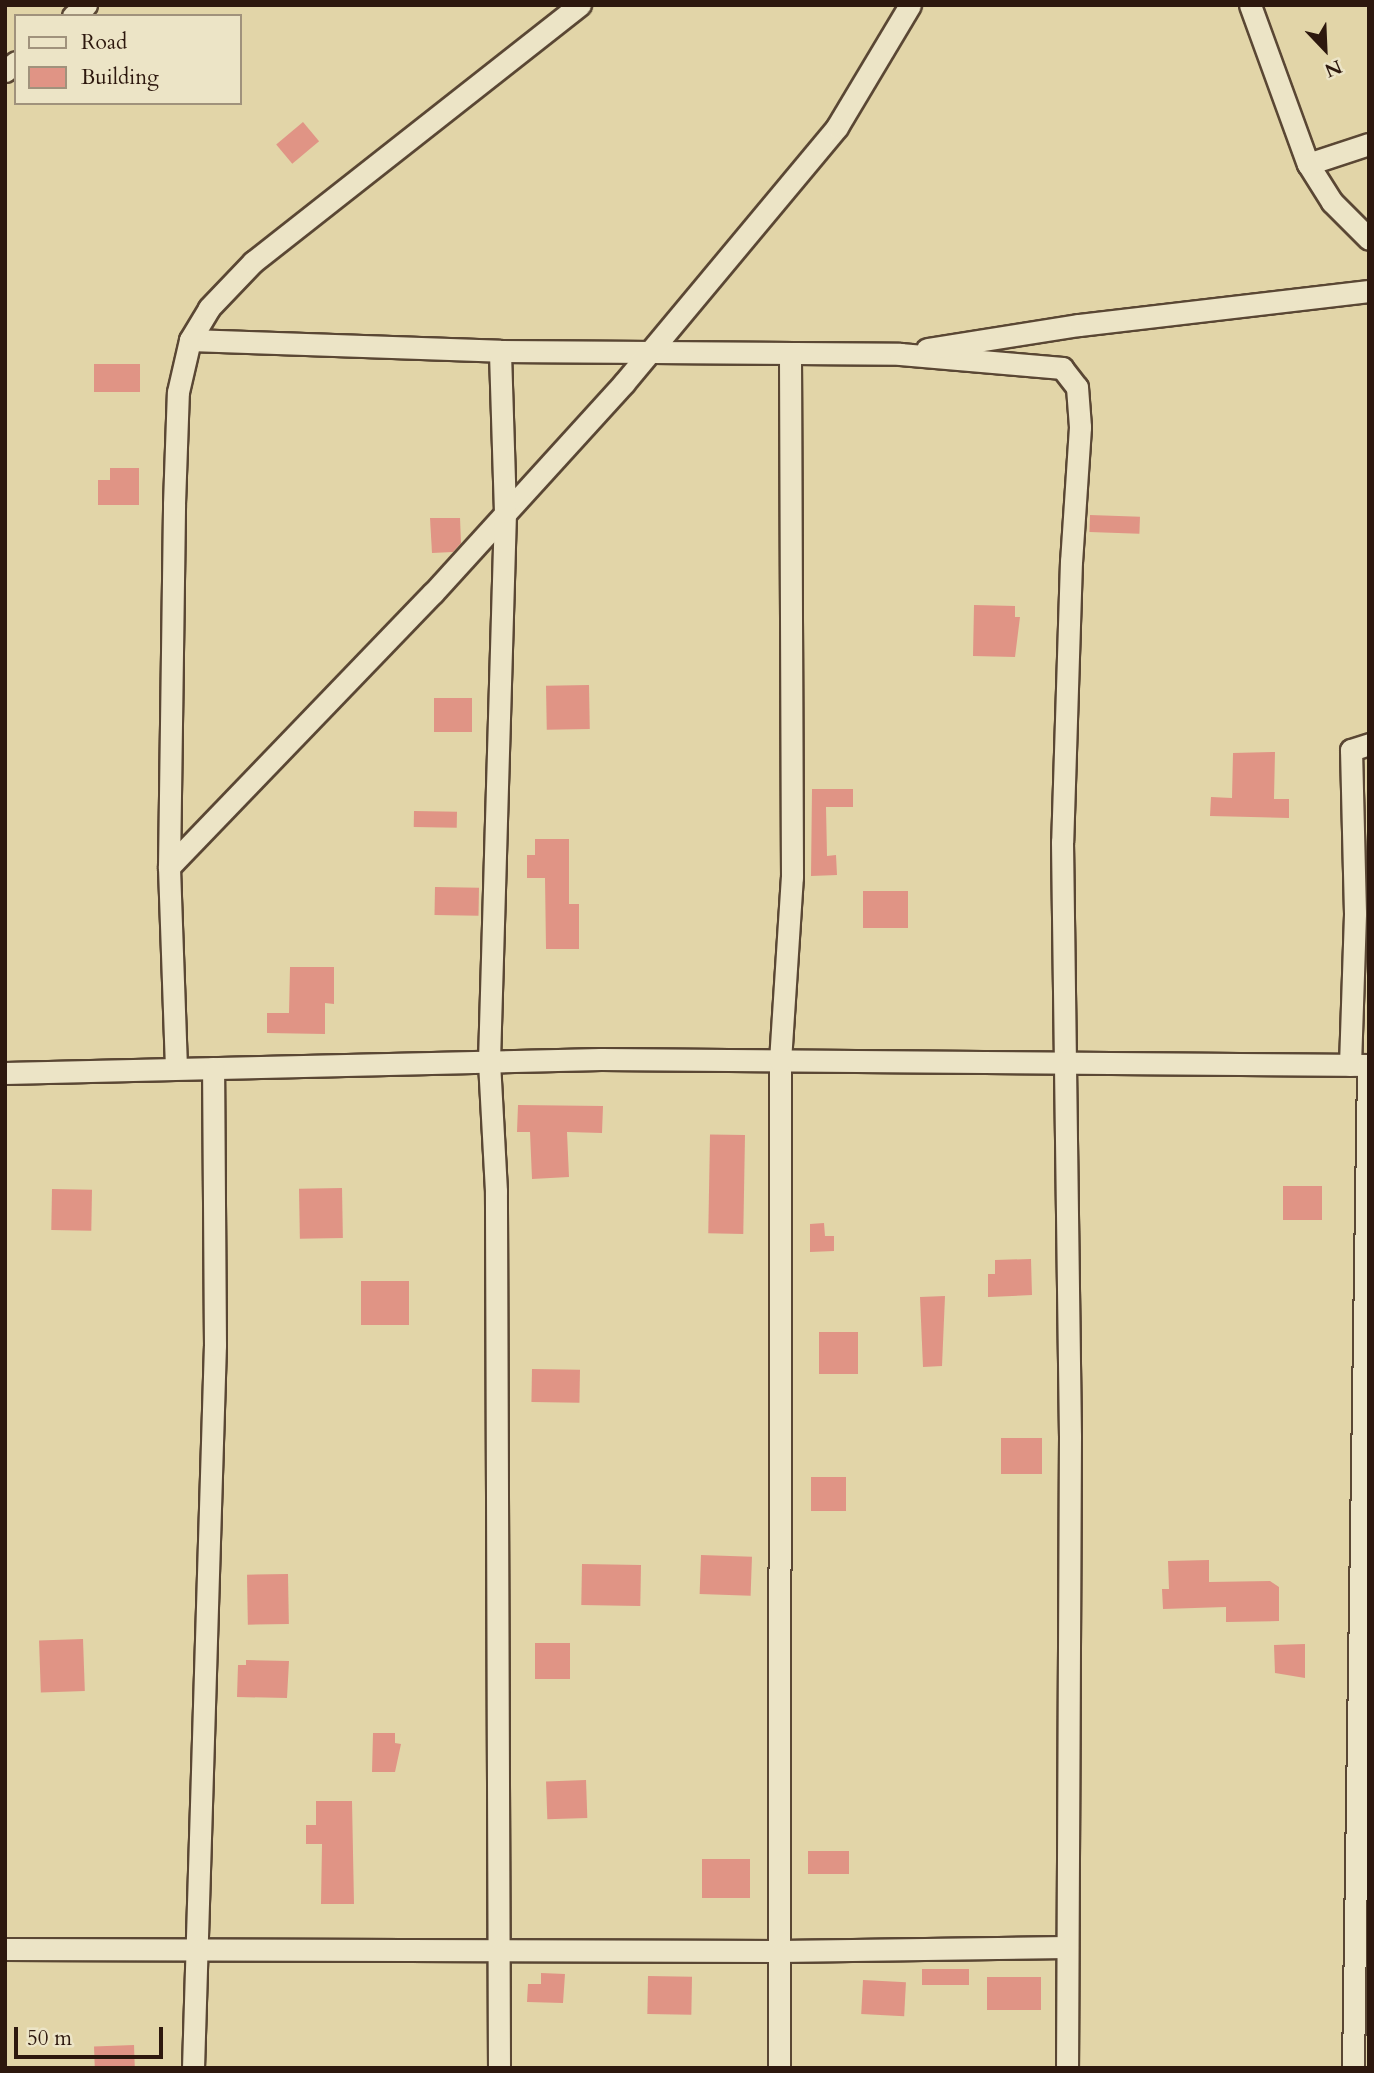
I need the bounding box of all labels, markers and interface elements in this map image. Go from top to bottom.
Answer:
legend [14,14,242,105]
north arrow [1290,14,1360,84]
text: Road [81,28,127,57]
text: N [1321,53,1346,84]
text: Building [81,63,159,92]
scale bar [18,2014,166,2058]
text: 50 m [27,2024,72,2053]

